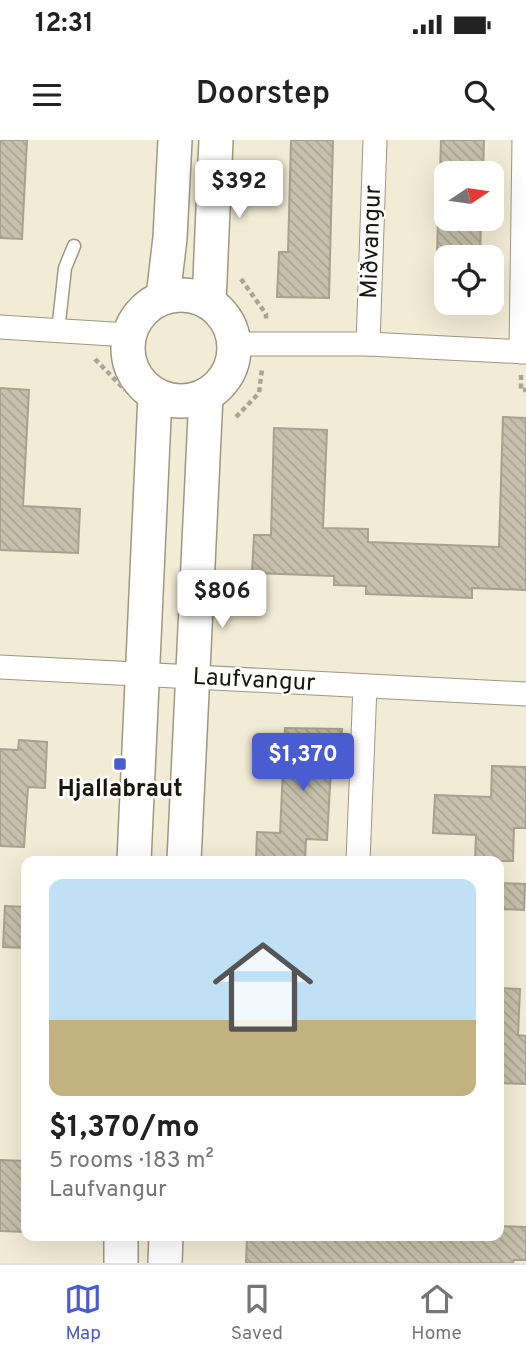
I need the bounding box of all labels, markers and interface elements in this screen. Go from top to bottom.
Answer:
text: 12:31 [35,8,94,41]
text: Doorstep [196,75,330,115]
icon: menu [28,76,66,114]
icon: search [460,76,498,114]
pin: $392 [198,160,280,220]
north arrow [434,161,504,231]
map controls [434,161,504,315]
text: $392 [211,168,267,197]
street label: Miðvangur [355,185,389,299]
button: locate [434,245,504,315]
pin: $806 [181,570,263,630]
text: $806 [193,578,251,607]
street label: Laufvangur [192,663,316,699]
pin: $1,370 [246,734,360,793]
text: $1,370 [268,741,338,770]
marker: Hjallabraut [112,756,128,772]
place label: Hjallabraut [57,775,183,805]
icon: home [200,924,326,1050]
text: $1,370/mo [49,1110,199,1147]
text: 5 rooms · 183 m² [49,1147,214,1176]
text: Laufvangur [49,1176,167,1205]
tab: Map [64,1280,102,1346]
tab: Saved [231,1280,283,1346]
tab: Home [411,1280,462,1346]

